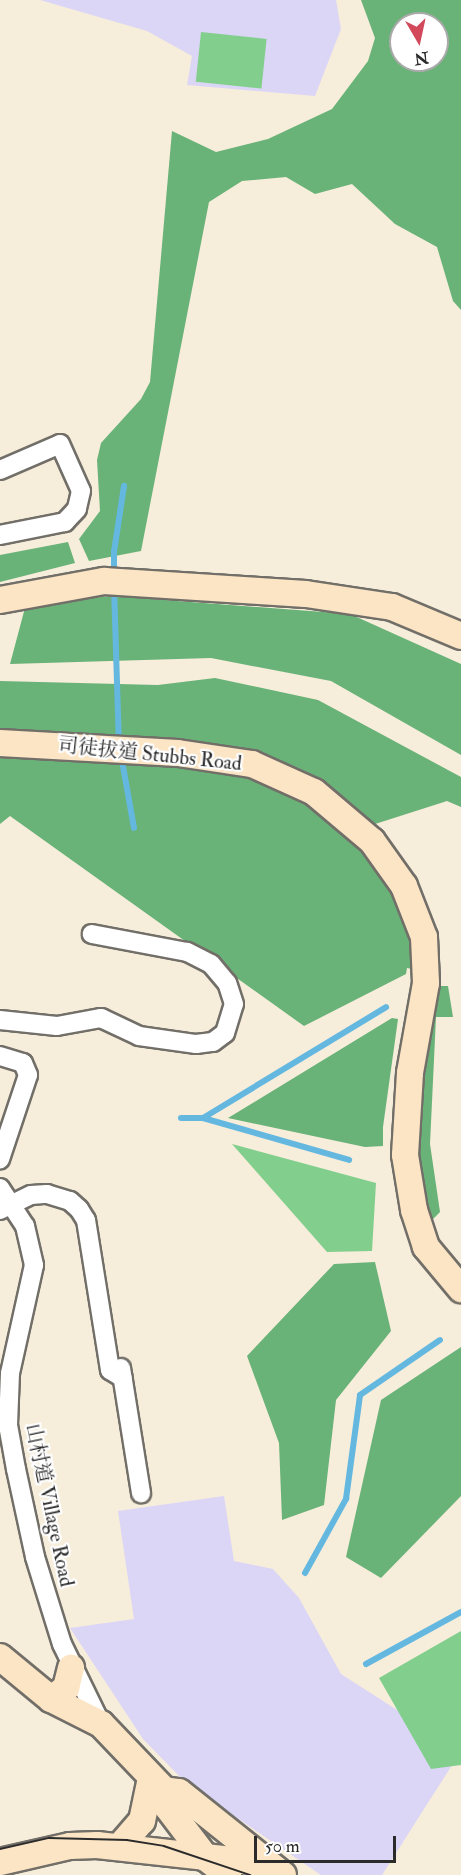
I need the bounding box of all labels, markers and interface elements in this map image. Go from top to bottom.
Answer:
north arrow [389,12,449,72]
text: N [413,47,430,69]
street label: 司徒拔道 Stubbs Road [57,732,243,776]
street label: 山村道 Village Road [21,1421,79,1589]
scale bar [257,1824,400,1862]
text: 50 m [265,1835,300,1858]

